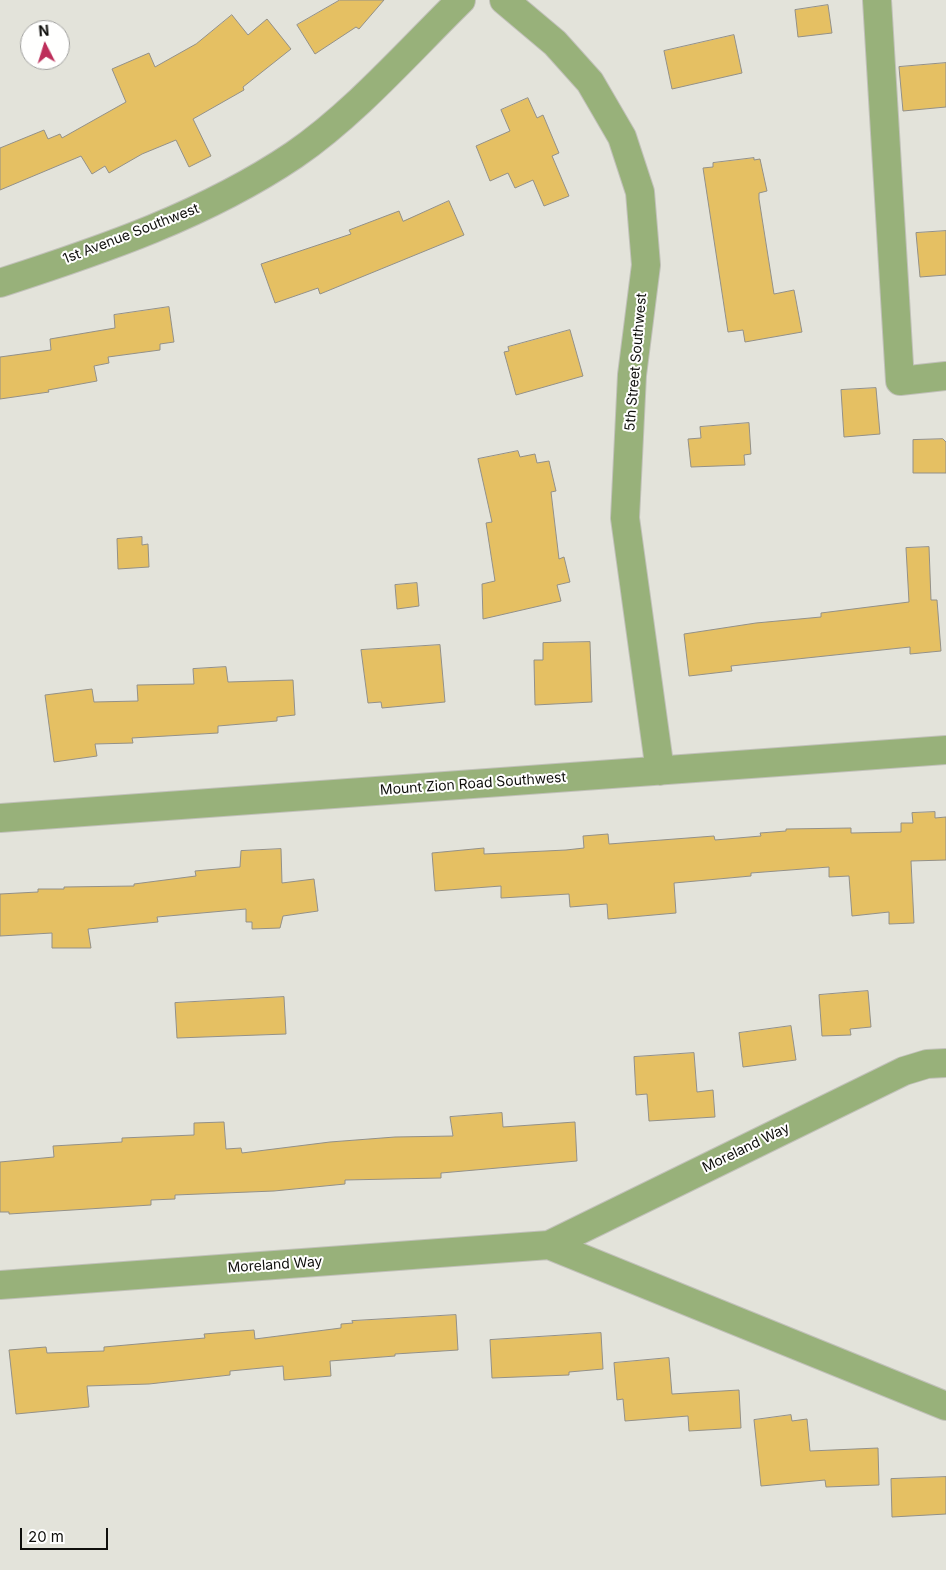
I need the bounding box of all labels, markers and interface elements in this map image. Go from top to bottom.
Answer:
north arrow [20,20,70,70]
text: N [38,22,50,39]
street label: 1st Avenue Southwest [61,200,201,268]
street label: 5th Street Southwest [622,292,650,432]
street label: Mount Zion Road Southwest [379,769,567,799]
street label: Moreland Way [700,1120,792,1176]
street label: Moreland Way [227,1253,323,1277]
scale bar [22,1518,110,1550]
text: 20 m [28,1527,64,1546]

